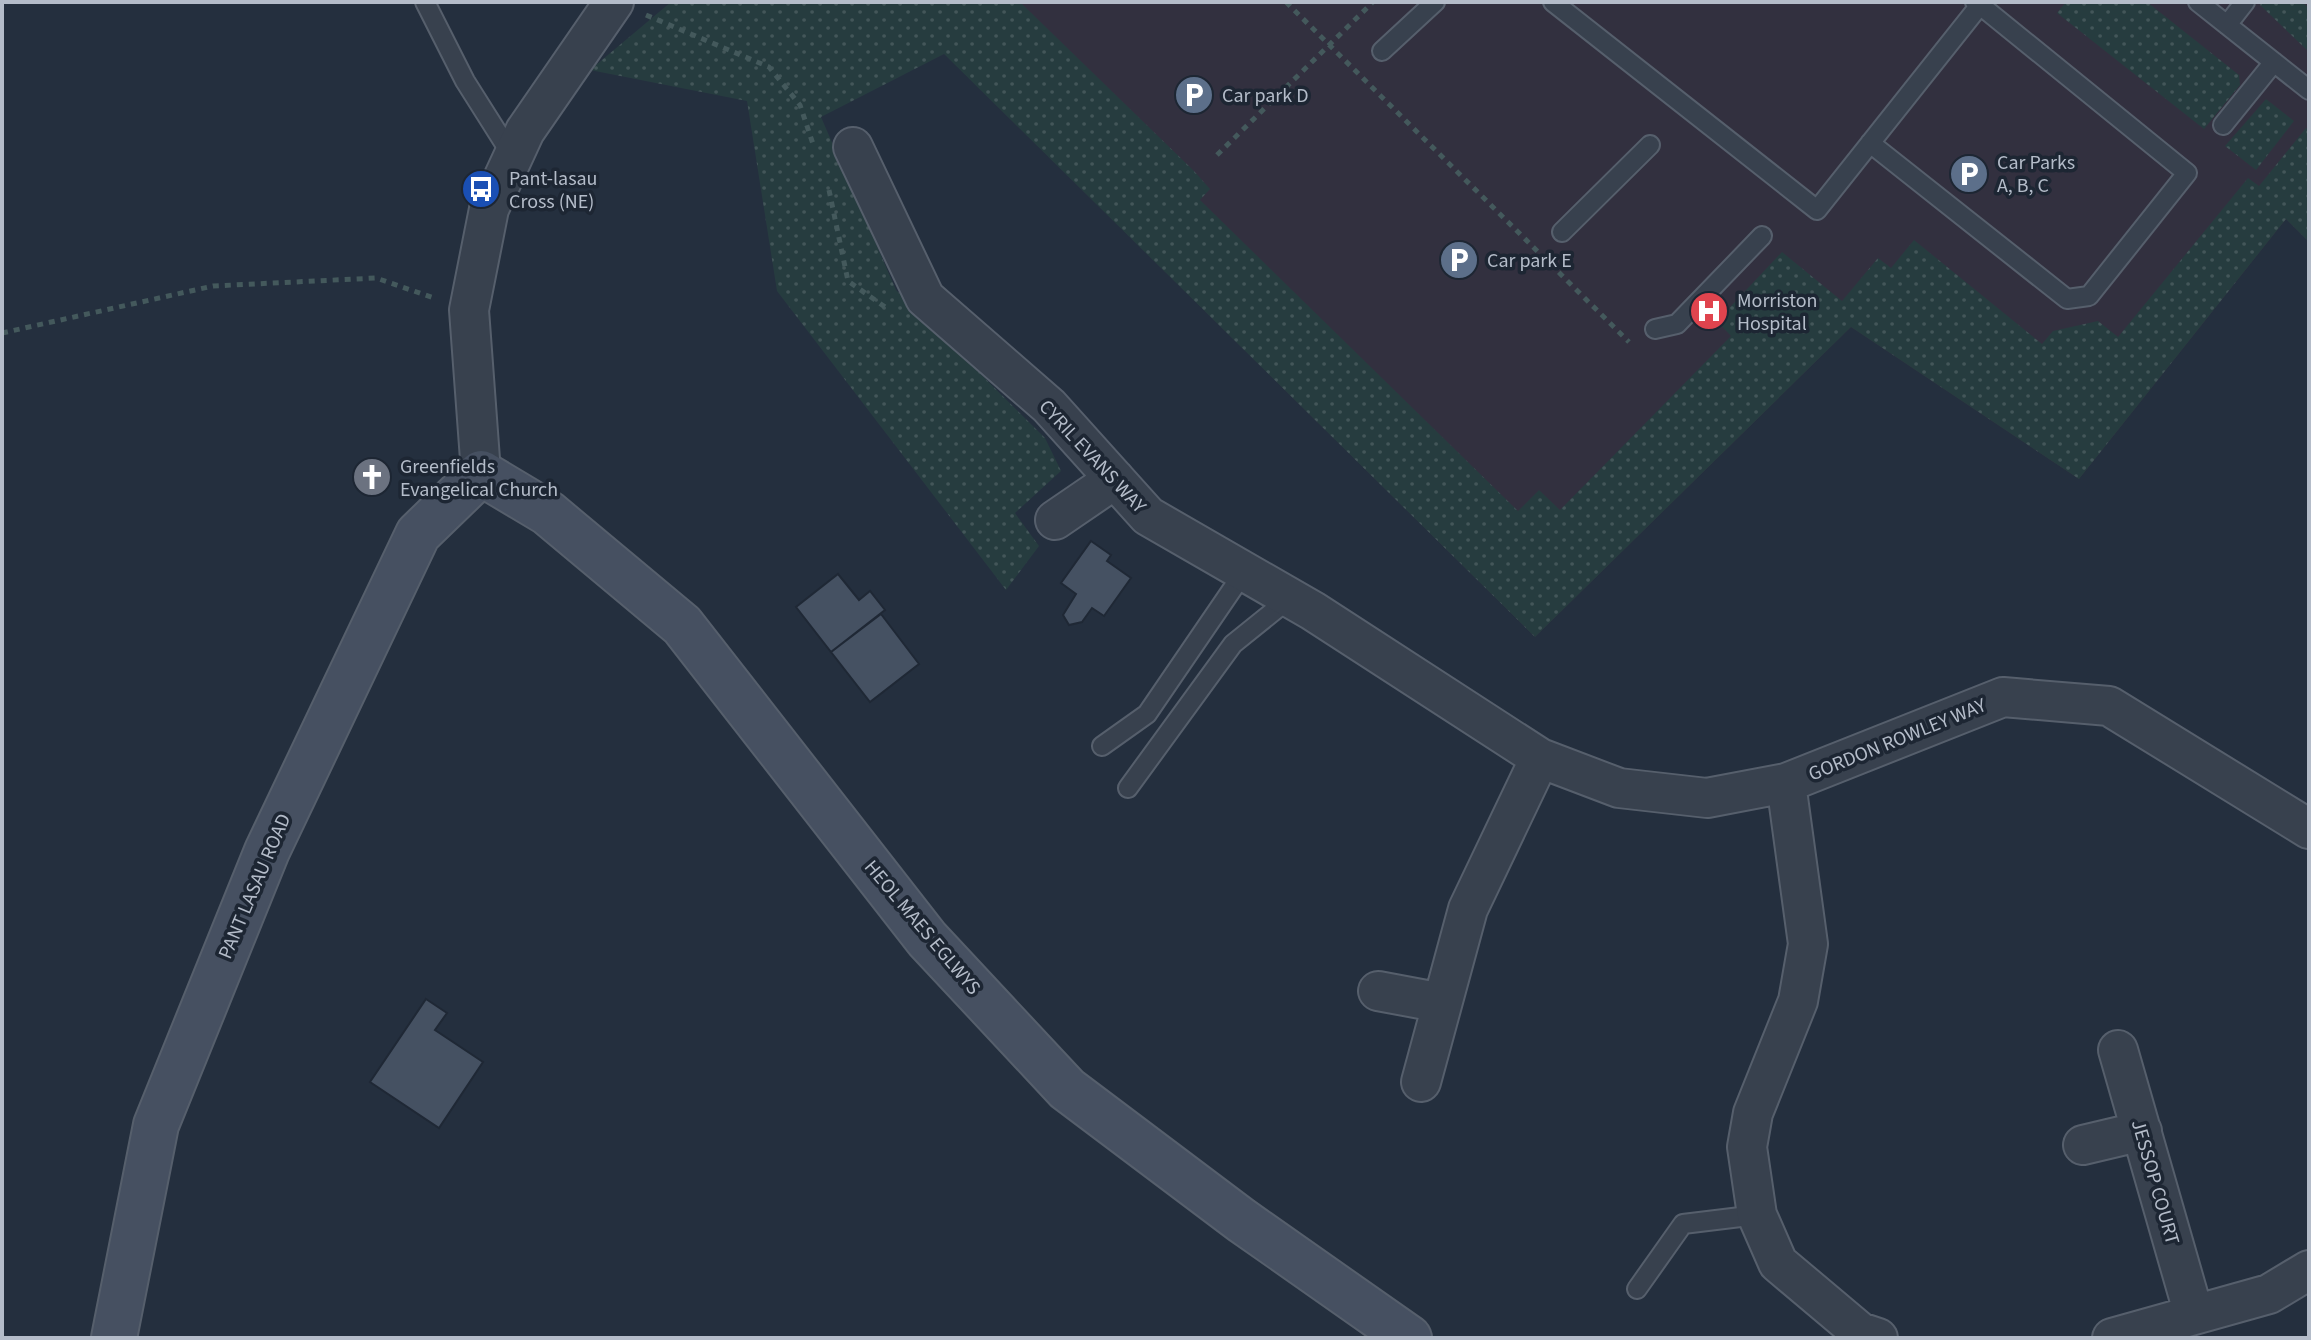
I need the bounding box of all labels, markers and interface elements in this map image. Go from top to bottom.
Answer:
parking icon: Car park D [1173,74,1215,116]
place label: Car park D [1222,82,1308,110]
place label: Car Parks A, B, C [1997,149,2075,200]
parking icon: Car Parks A, B, C [1948,153,1990,195]
place label: Pant-lasau Cross (NE) [509,165,597,216]
bus stop icon: Pant-lasau Cross (NE) [460,168,502,210]
parking icon: Car park E [1438,239,1480,281]
place label: Car park E [1487,247,1572,275]
place label: Morriston Hospital [1737,287,1817,338]
hospital icon: Morriston Hospital [1688,290,1730,332]
street label: CYRIL EVANS WAY [1032,394,1153,520]
place label: Greenfields Evangelical Church [400,453,558,504]
church icon: Greenfields Evangelical Church [351,456,393,498]
street label: GORDON ROWLEY WAY [1804,691,1991,788]
street label: PANT LASAU ROAD [212,809,298,963]
street label: HEOL MAES EGLWYS [857,854,987,1001]
street label: JESSOP COURT [2124,1117,2186,1248]

